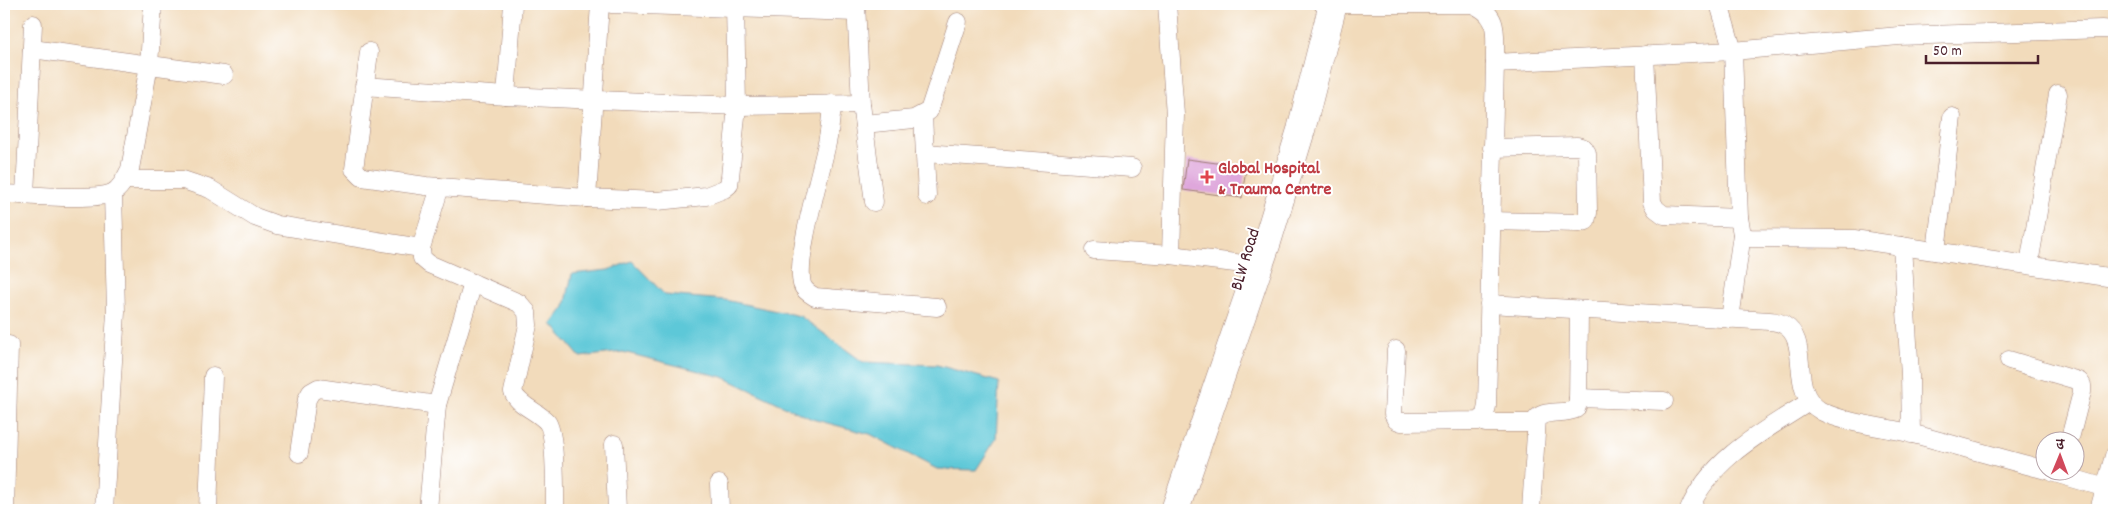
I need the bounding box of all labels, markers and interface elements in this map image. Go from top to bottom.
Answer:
scale bar [1926,32,2038,64]
text: 50 m [1933,41,1962,63]
place label: Global Hospital & Trauma Centre [1218,157,1331,203]
marker: Global Hospital & Trauma Centre [1200,170,1214,184]
street label: BLW Road [1225,225,1268,294]
north arrow [2036,432,2086,482]
text: उ [2055,435,2065,455]

